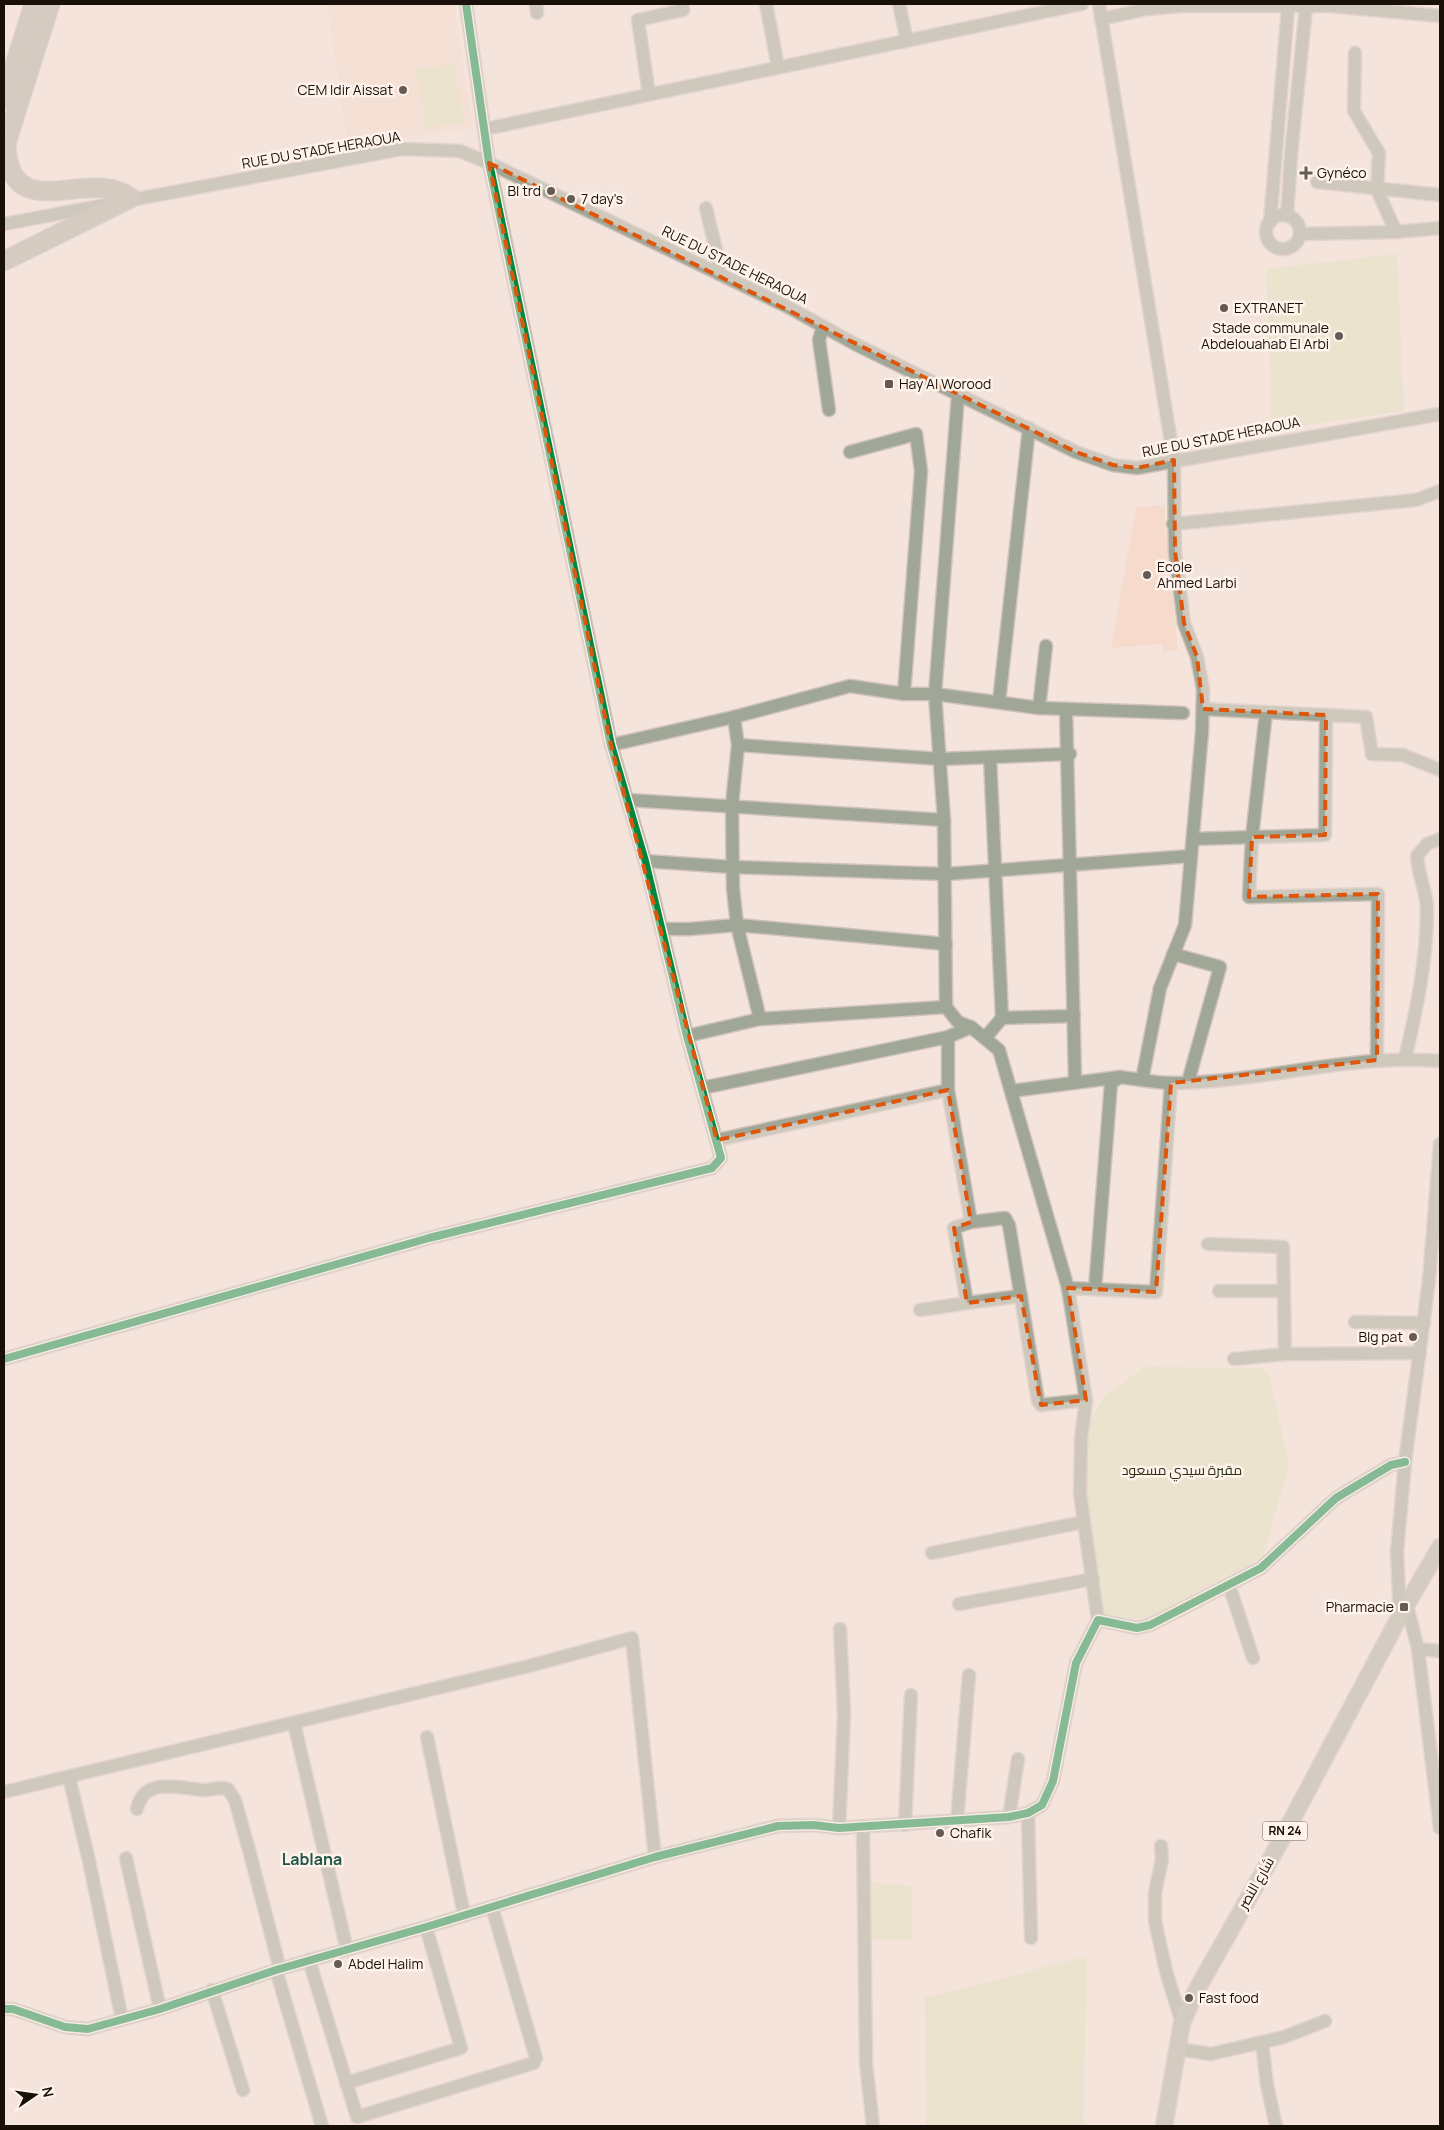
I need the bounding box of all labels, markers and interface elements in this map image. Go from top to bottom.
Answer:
place label: CEM Idir Aissat [298,80,393,99]
marker: CEM Idir Aissat [397,84,409,96]
street label: RUE DU STADE HERAOUA [240,126,402,173]
place label: Gynéco [1317,163,1367,182]
marker: Gynéco [1299,166,1313,180]
place label: Bl trd [508,181,541,200]
marker: Bl trd [545,185,557,197]
place label: 7 day's [581,189,623,208]
marker: 7 day's [565,193,577,205]
street label: RUE DU STADE HERAOUA [659,221,812,308]
place label: EXTRANET [1234,298,1304,317]
marker: EXTRANET [1218,302,1230,314]
place label: Stade communale Abdelouahab El Arbi [1201,318,1329,353]
marker: Stade communale Abdelouahab El Arbi [1333,330,1345,342]
place label: Hay Al Worood [899,374,991,393]
marker: Hay Al Worood [883,378,895,390]
street label: RUE DU STADE HERAOUA [1140,412,1302,461]
place label: Ecole Ahmed Larbi [1157,557,1237,592]
marker: Ecole Ahmed Larbi [1141,569,1153,581]
place label: Blg pat [1358,1327,1403,1346]
marker: Blg pat [1407,1331,1419,1343]
park label: مقبرة سيدي مسعود [1122,1460,1242,1482]
place label: Pharmacie [1326,1597,1394,1616]
marker: Pharmacie [1398,1601,1410,1613]
road number: RN 24 [1262,1822,1308,1840]
place label: Chafik [950,1823,993,1842]
marker: Chafik [934,1827,946,1839]
district label: Lablana [282,1848,342,1870]
street label: شارع النصر [1233,1853,1278,1913]
place label: Abdel Halim [348,1954,424,1973]
marker: Abdel Halim [332,1958,344,1970]
place label: Fast food [1199,1988,1259,2007]
marker: Fast food [1183,1992,1195,2004]
north arrow [10,2070,60,2120]
text: N [38,2085,59,2099]

